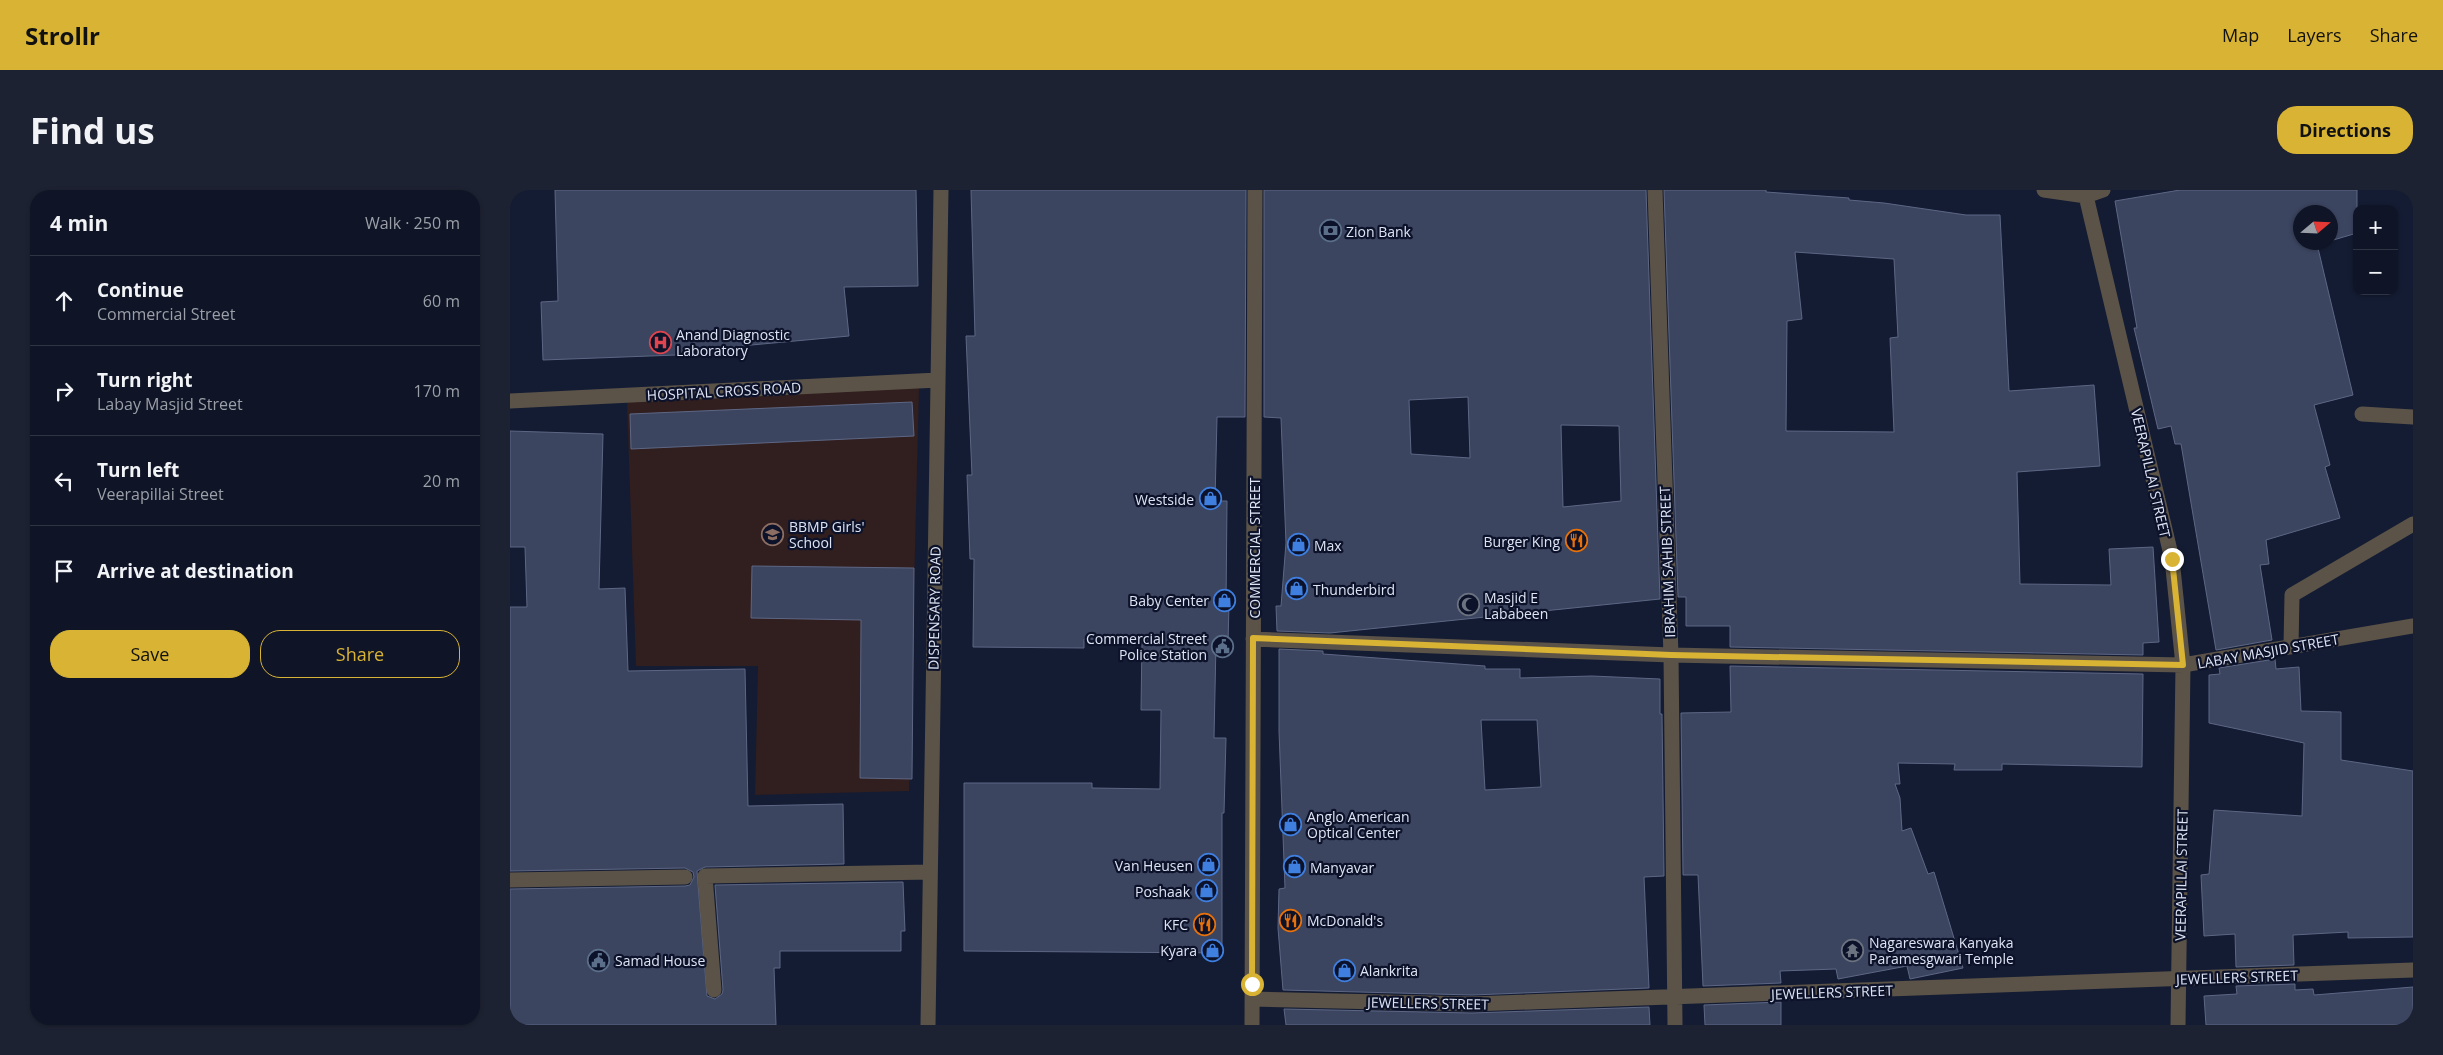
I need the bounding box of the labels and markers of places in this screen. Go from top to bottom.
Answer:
bank icon: Zion Bank [1318,219,1342,243]
place label: Zion Bank [1346,222,1412,241]
place label: Anand Diagnostic Laboratory [676,325,790,360]
hospital icon: Anand Diagnostic Laboratory [648,330,672,354]
shop icon: Westside [1198,487,1222,511]
place label: Westside [1135,490,1194,509]
place label: BBMP Girls' School [789,517,864,552]
school or university icon: BBMP Girls' School [761,522,785,546]
restaurant icon: Burger King [1564,529,1588,553]
place label: Burger King [1484,532,1560,551]
shop icon: Max [1286,533,1310,557]
place label: Max [1314,536,1342,555]
shop icon: Thunderbird [1285,577,1309,601]
place label: Thunderbird [1313,580,1395,599]
shop icon: Baby Center [1213,588,1237,612]
place label: Masjid E Lababeen [1484,588,1548,623]
place label: Baby Center [1129,591,1209,610]
mosque icon: Masjid E Lababeen [1456,593,1480,617]
place label: Commercial Street Police Station [1086,629,1207,664]
public building icon: Commercial Street Police Station [1211,634,1235,658]
place label: Anglo American Optical Center [1307,807,1410,842]
shop icon: Anglo American Optical Center [1279,812,1303,836]
shop icon: Van Heusen [1197,853,1221,877]
shop icon: Manyavar [1282,855,1306,879]
place label: Van Heusen [1115,856,1193,875]
place label: Manyavar [1310,858,1375,877]
shop icon: Poshaak [1194,879,1218,903]
place label: Poshaak [1135,882,1191,901]
restaurant icon: McDonald's [1279,908,1303,932]
place label: McDonald's [1307,911,1383,930]
restaurant icon: KFC [1192,912,1216,936]
place label: KFC [1163,915,1188,934]
place label: Nagareswara Kanyaka Paramesgwari Temple [1869,933,2014,968]
shop icon: Kyara [1201,938,1225,962]
temple icon: Nagareswara Kanyaka Paramesgwari Temple [1841,938,1865,962]
place label: Kyara [1160,941,1197,960]
public building icon: Samad House [587,948,611,972]
place label: Samad House [615,951,705,970]
shop icon: Alankrita [1332,958,1356,982]
place label: Alankrita [1360,961,1418,980]

